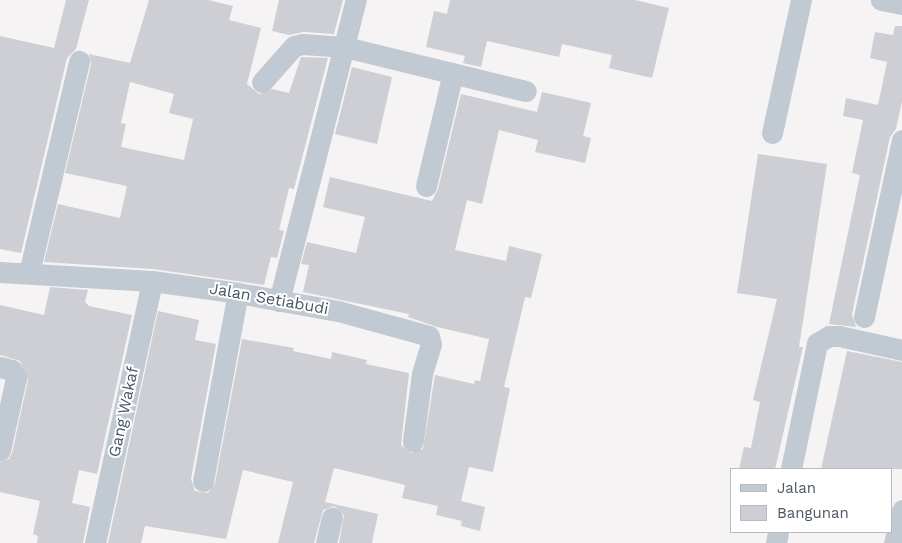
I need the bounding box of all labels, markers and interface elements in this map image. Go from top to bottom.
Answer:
street label: Jalan Setiabudi [208,279,330,319]
street label: Gang Wakaf [105,365,143,459]
legend [730,468,892,533]
text: Jalan [777,479,816,497]
text: Bangunan [777,504,849,522]

